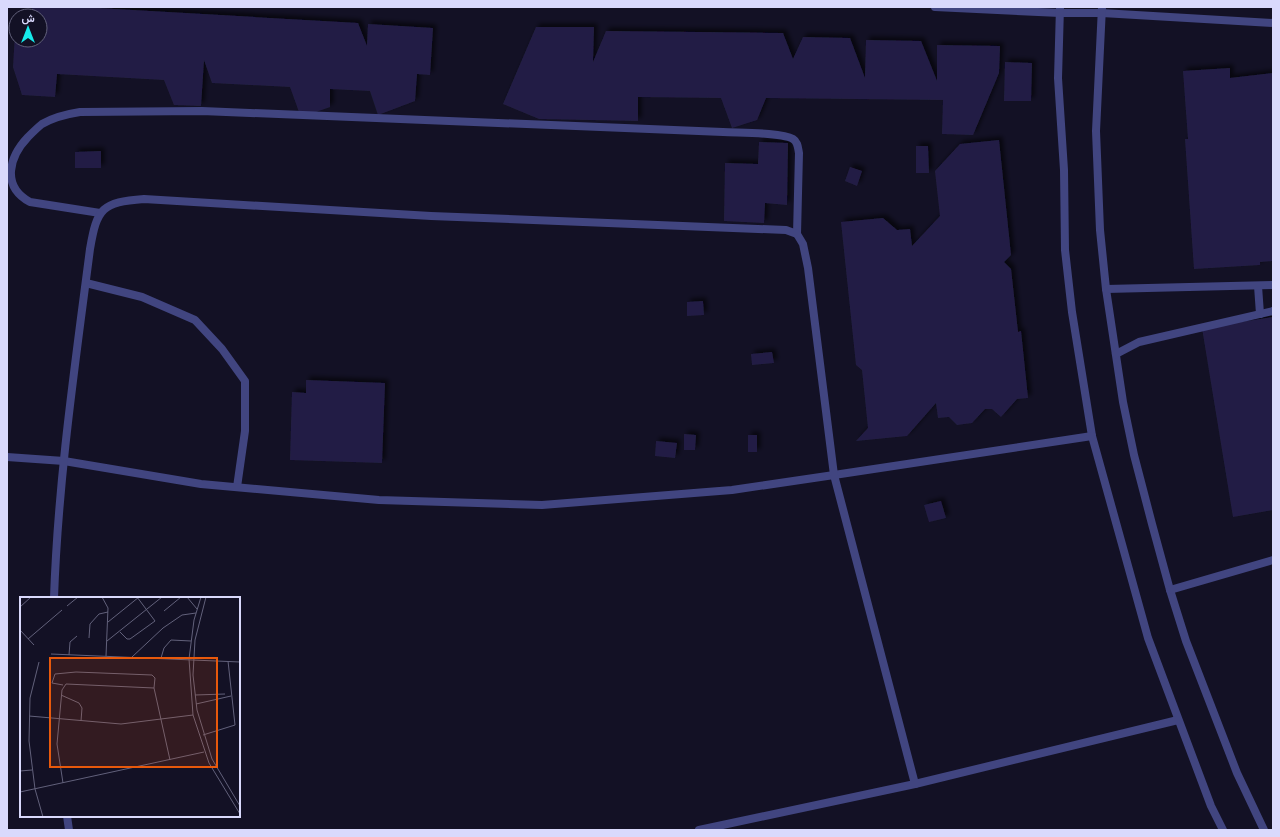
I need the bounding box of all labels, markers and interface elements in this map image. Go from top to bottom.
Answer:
north arrow [8,8,48,48]
text: ش [21,12,35,25]
inset map [20,597,240,817]

